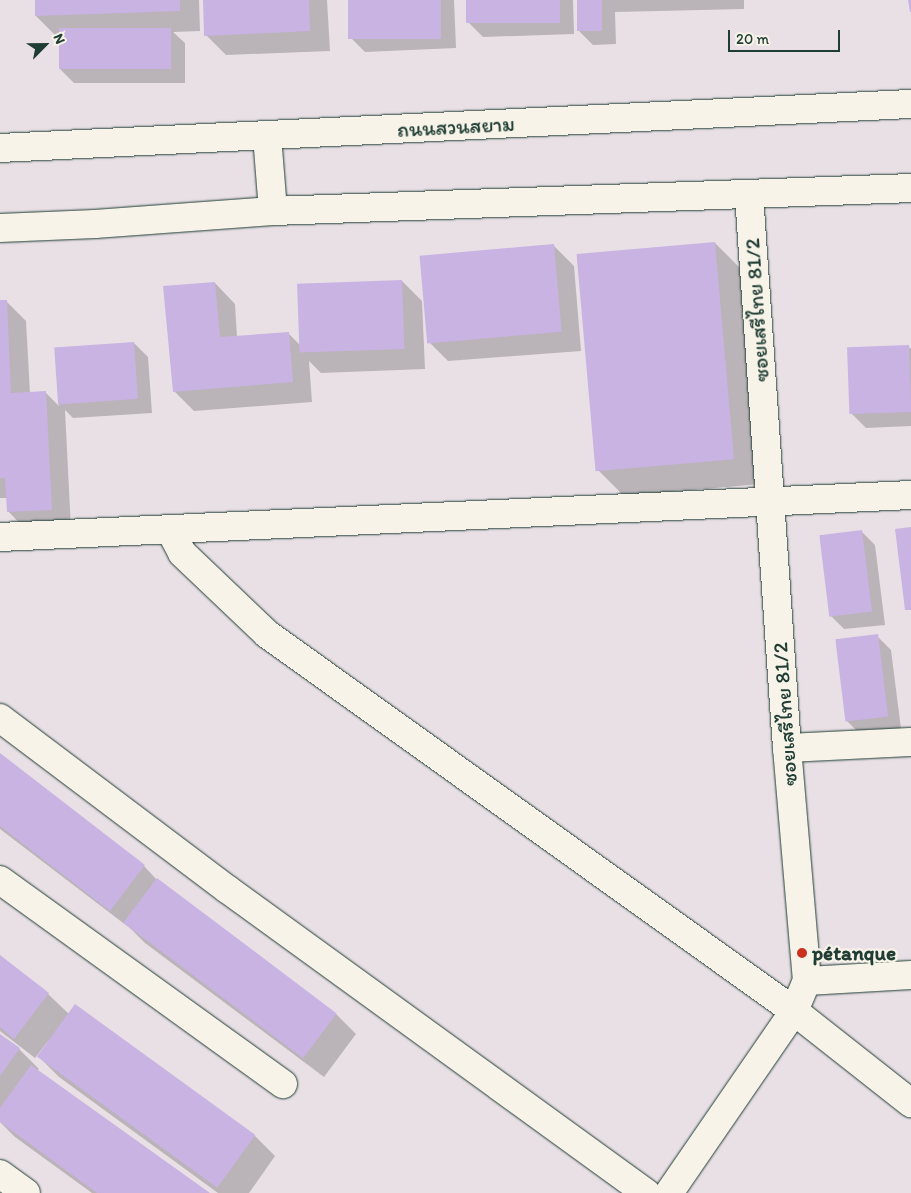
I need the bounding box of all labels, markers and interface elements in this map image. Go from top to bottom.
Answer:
north arrow [20,20,70,70]
scale bar [731,20,844,52]
text: 20 m [736,30,769,48]
text: N [50,31,69,47]
street label: ถนนสวนสยาม [396,111,516,143]
street label: ซอยเสรีไทย 81/2 [739,237,775,383]
street label: ซอยเสรีไทย 81/2 [767,641,803,787]
place label: pétanque [812,940,896,966]
marker: pétanque [796,947,808,959]

